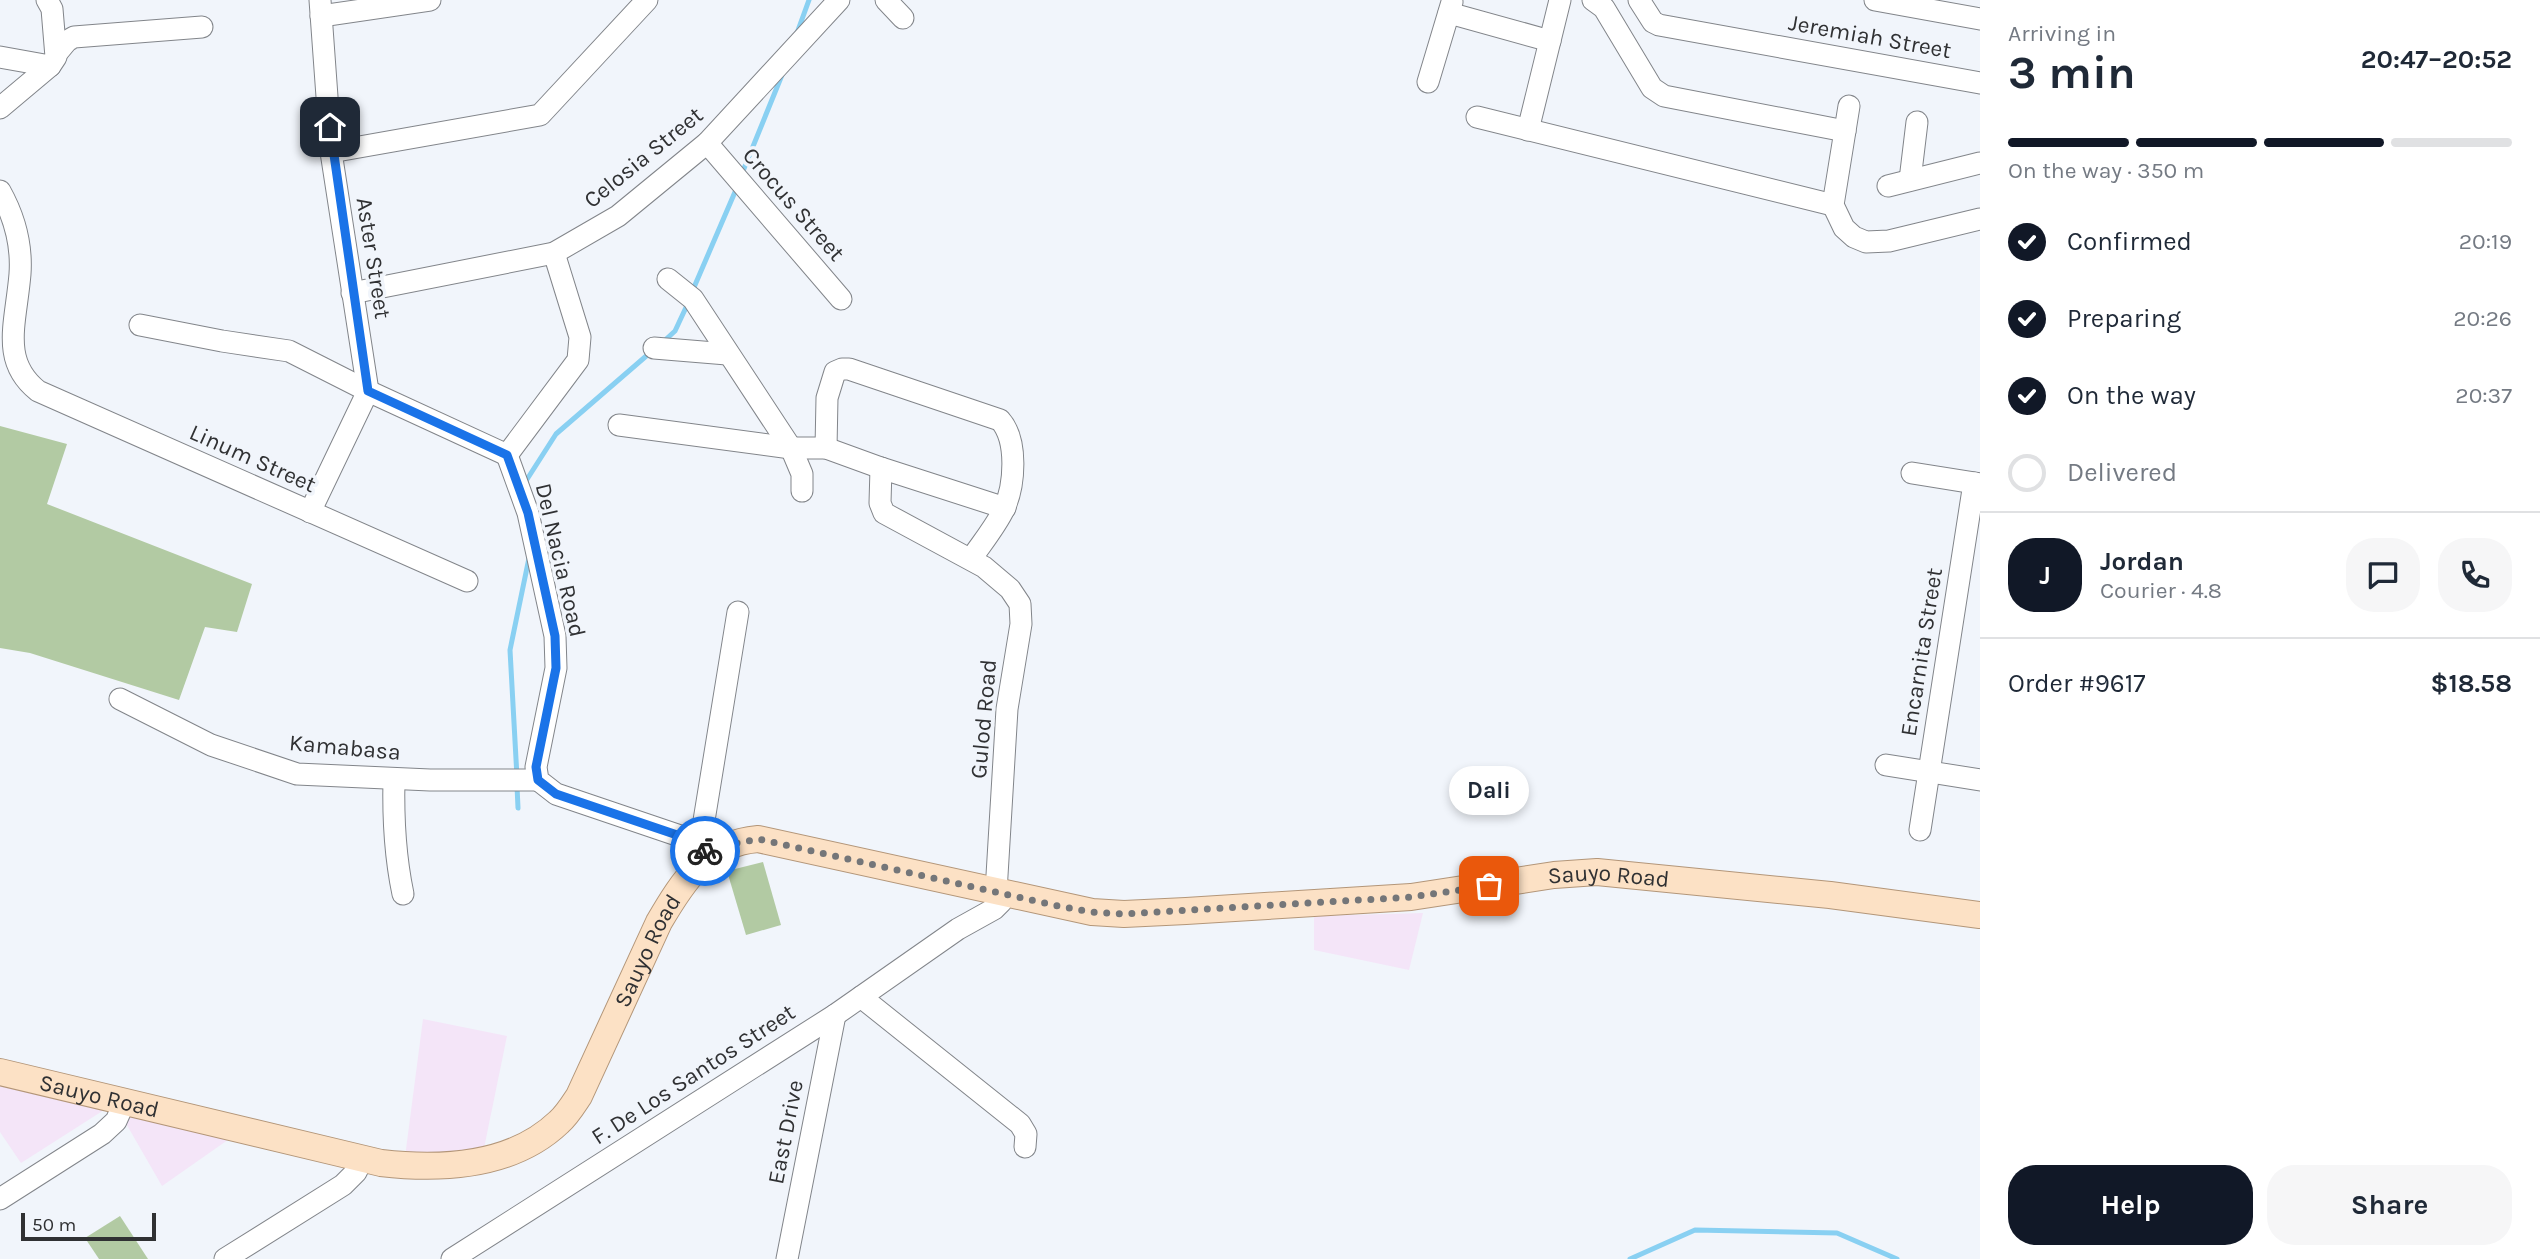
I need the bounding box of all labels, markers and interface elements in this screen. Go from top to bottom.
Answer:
street label: Jeremiah Street [1786,9,1954,64]
text: Arriving in [2008,20,2116,47]
text: 20:47–20:52 [2361,44,2512,75]
text: 3 min [2008,46,2136,100]
pin [300,97,360,157]
street label: Celosia Street [578,101,708,214]
icon: home [311,108,349,146]
street label: Crocus Street [737,142,850,267]
text: On the way · 350 m [2008,157,2204,184]
street label: Aster Street [351,195,396,321]
icon: check [2008,223,2046,261]
text: Confirmed [2067,226,2192,257]
text: 20:19 [2459,228,2512,255]
icon: check [2008,300,2046,338]
text: Preparing [2067,303,2181,334]
text: 20:26 [2453,305,2512,332]
icon: check [2008,377,2046,415]
text: On the way [2067,380,2196,411]
text: 20:37 [2455,382,2512,409]
street label: Linum Street [185,419,321,498]
text: Delivered [2067,457,2177,488]
street label: Del Nacia Road [530,481,591,640]
button: chat [2346,538,2420,612]
button: phone [2438,538,2512,612]
text: Jordan [2100,546,2184,577]
text: J [2039,560,2051,591]
street label: Encarnita Street [1895,566,1948,738]
text: Courier · 4.8 [2100,577,2222,604]
street label: Gulod Road [965,658,1002,780]
text: Order #9617 [2008,668,2146,699]
text: $18.58 [2430,668,2512,699]
street label: Kamabasa [288,729,402,766]
callout: Dali [1449,767,1529,816]
text: Dali [1467,777,1511,804]
courier [670,816,740,886]
icon: bike [686,832,724,870]
pin [1459,856,1519,916]
street label: Sauyo Road [1547,859,1671,893]
icon: bag [1470,867,1508,905]
street label: Sauyo Road [609,889,687,1011]
street label: F. De Los Santos Street [586,998,800,1150]
street label: Sauyo Road [36,1069,162,1124]
street label: East Drive [762,1078,809,1186]
button: Help [2008,1165,2253,1245]
button: Share [2267,1165,2512,1245]
scale bar [21,1210,156,1242]
text: 50 m [32,1214,76,1236]

